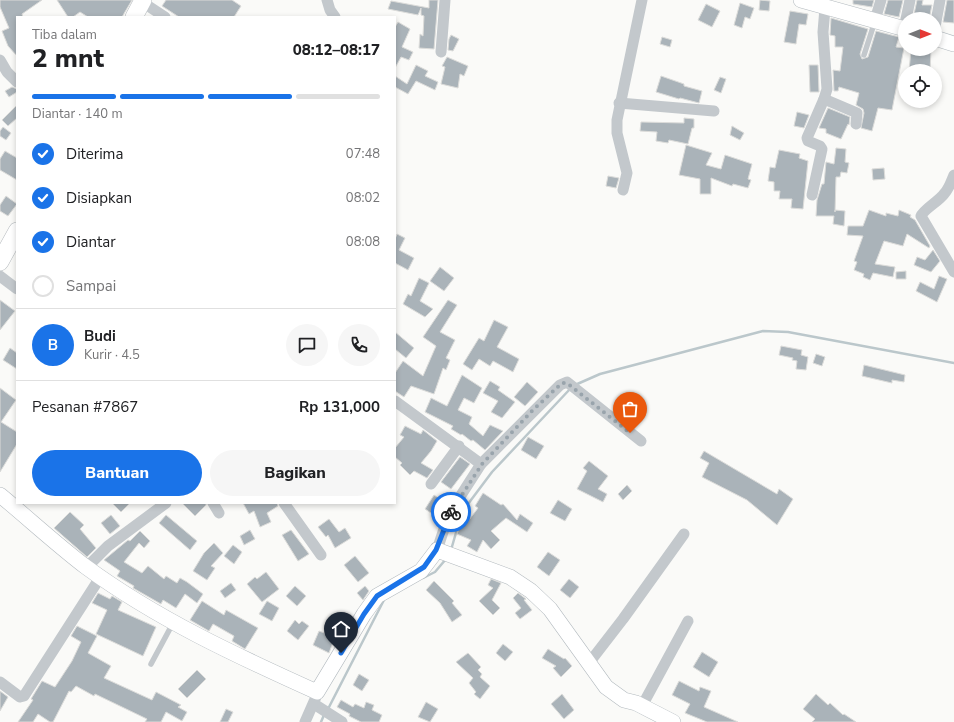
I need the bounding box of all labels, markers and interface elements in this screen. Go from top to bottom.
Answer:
north arrow [898,12,942,56]
map controls [898,12,942,108]
text: Tiba dalam [32,26,97,44]
text: 08:12–08:17 [293,40,380,60]
text: 2 mnt [32,41,104,76]
button: locate [898,64,942,108]
text: Diantar · 140 m [32,105,123,123]
icon: check [32,143,54,165]
text: Diterima [66,144,123,164]
text: 07:48 [346,145,380,163]
icon: check [32,187,54,209]
text: Disiapkan [66,188,132,208]
text: 08:02 [346,189,380,207]
icon: check [32,231,54,253]
text: Diantar [66,232,116,252]
text: 08:08 [346,233,380,251]
text: Sampai [66,276,116,296]
button: chat [286,324,328,366]
button: phone [338,324,380,366]
text: Budi [84,326,116,346]
text: B [48,335,58,355]
text: Kurir · 4.5 [84,346,140,364]
pin [613,392,647,433]
text: Pesanan #7867 [32,397,138,417]
text: Rp 131,000 [299,397,380,417]
icon: bag [619,398,641,420]
button: Bantuan [32,450,202,496]
button: Bagikan [210,450,380,496]
courier [431,492,471,532]
icon: bike [440,501,462,523]
pin [324,612,358,653]
icon: home [330,618,352,640]

